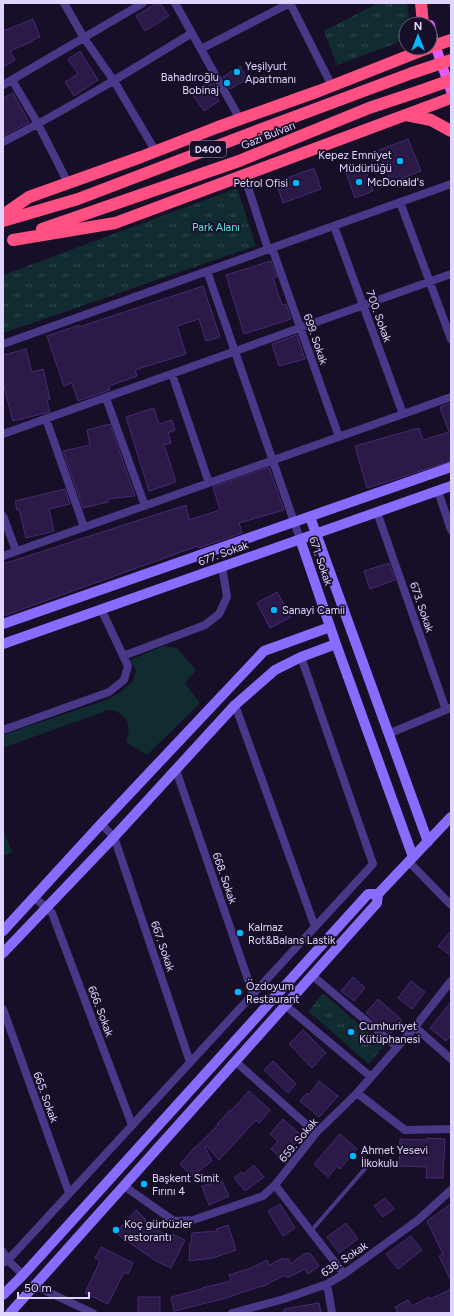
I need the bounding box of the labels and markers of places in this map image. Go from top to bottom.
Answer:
place label: Yeşilyurt Apartmanı [245,60,296,86]
marker: Yeşilyurt Apartmanı [232,67,242,77]
place label: Bahadıroğlu Bobinaj [161,71,219,97]
marker: Bahadıroğlu Bobinaj [222,78,232,88]
place label: Kepez Emniyet Müdürlüğü [318,149,392,175]
marker: Kepez Emniyet Müdürlüğü [395,156,405,166]
place label: McDonald's [367,176,424,189]
place label: Petrol Ofisi [234,177,288,190]
marker: McDonald's [354,177,364,187]
marker: Petrol Ofisi [291,178,301,188]
place label: Sanayi Camii [282,604,345,617]
marker: Sanayi Camii [269,605,279,615]
place label: Kalmaz Rot&Balans Lastik [248,921,336,947]
marker: Kalmaz Rot&Balans Lastik [235,928,245,938]
place label: Özdoyum Restaurant [246,979,300,1006]
marker: Özdoyum Restaurant [233,987,243,997]
place label: Cumhuriyet Kütüphanesi [359,1020,420,1046]
marker: Cumhuriyet Kütüphanesi [346,1027,356,1037]
place label: Ahmet Yesevi İlkokulu [361,1144,428,1170]
marker: Ahmet Yesevi İlkokulu [348,1151,358,1161]
place label: Başkent Simit Fırını 4 [152,1172,219,1198]
marker: Başkent Simit Fırını 4 [139,1179,149,1189]
place label: Koç gürbüzler restorantı [124,1218,192,1244]
marker: Koç gürbüzler restorantı [111,1225,121,1235]

